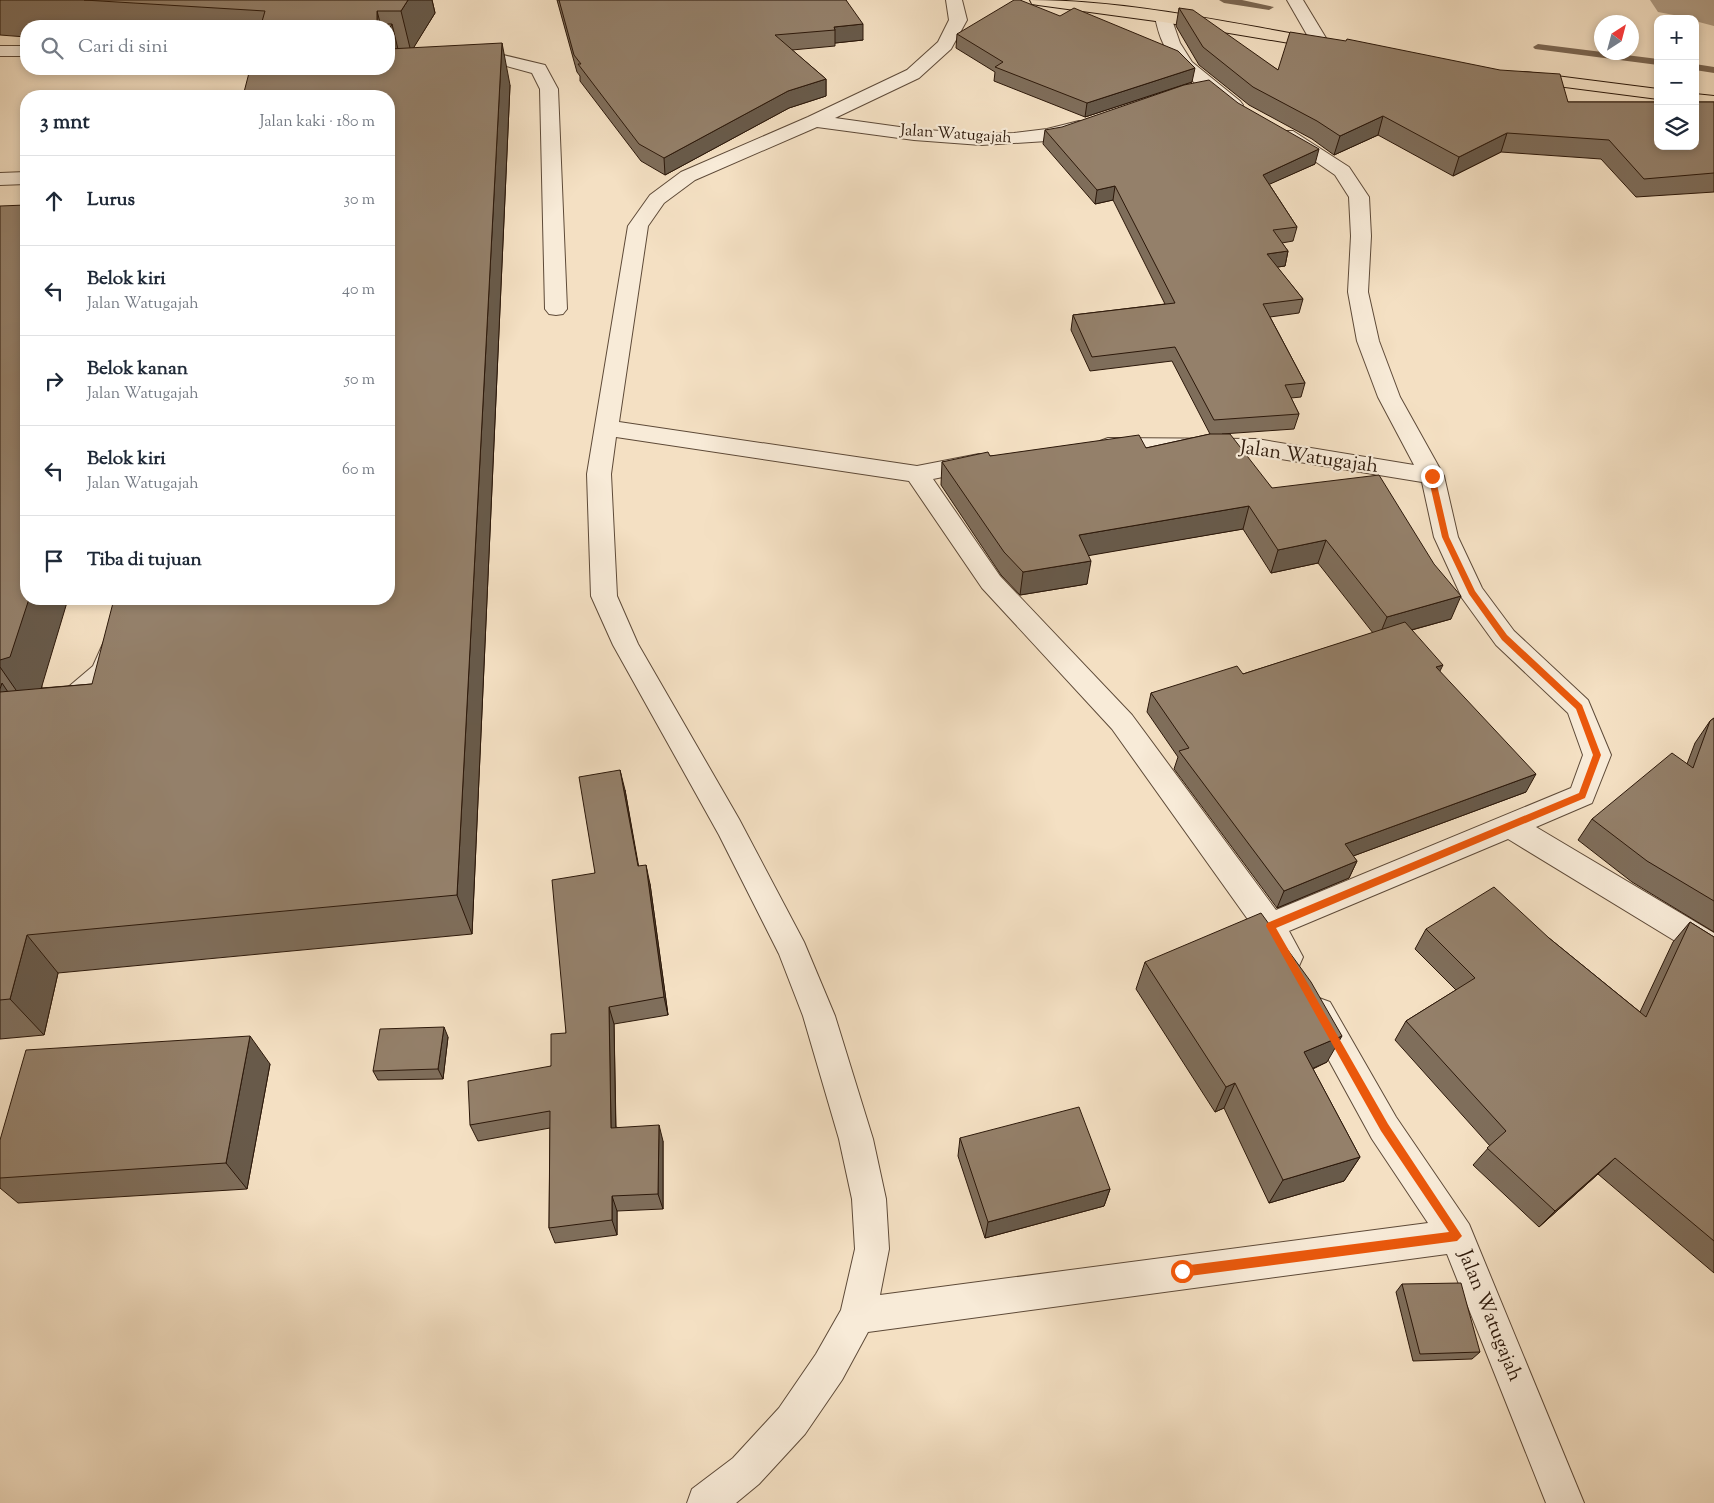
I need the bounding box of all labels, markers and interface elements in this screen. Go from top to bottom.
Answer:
north arrow [1594,15,1639,60]
map controls [1654,15,1699,150]
button: + [1654,15,1699,60]
search box [20,20,395,75]
icon: search [38,34,66,62]
text: Cari di sini [78,34,168,61]
button: − [1654,60,1699,105]
button: layers [1654,105,1699,150]
text: 3 mnt [40,108,90,138]
text: Jalan kaki · 180 m [260,111,375,134]
street label: Jalan Watugajah [898,120,1013,150]
icon: ahead [40,187,68,215]
text: Lurus [87,187,135,214]
text: 30 m [344,189,375,212]
text: Belok kiri [87,266,166,293]
icon: left [40,277,68,305]
text: 40 m [342,279,375,302]
text: Jalan Watugajah [87,293,199,316]
text: Belok kanan [87,356,188,383]
icon: right [40,367,68,395]
text: 50 m [344,369,375,392]
text: Jalan Watugajah [87,383,199,406]
street label: Jalan Watugajah [1237,434,1380,482]
text: Belok kiri [87,446,166,473]
icon: left [40,457,68,485]
text: 60 m [342,459,375,482]
route end [1421,465,1444,488]
text: Jalan Watugajah [87,473,199,496]
icon: arrive [40,547,68,575]
text: Tiba di tujuan [87,547,202,574]
street label: Jalan Watugajah [1449,1245,1529,1386]
route start [1171,1260,1194,1283]

